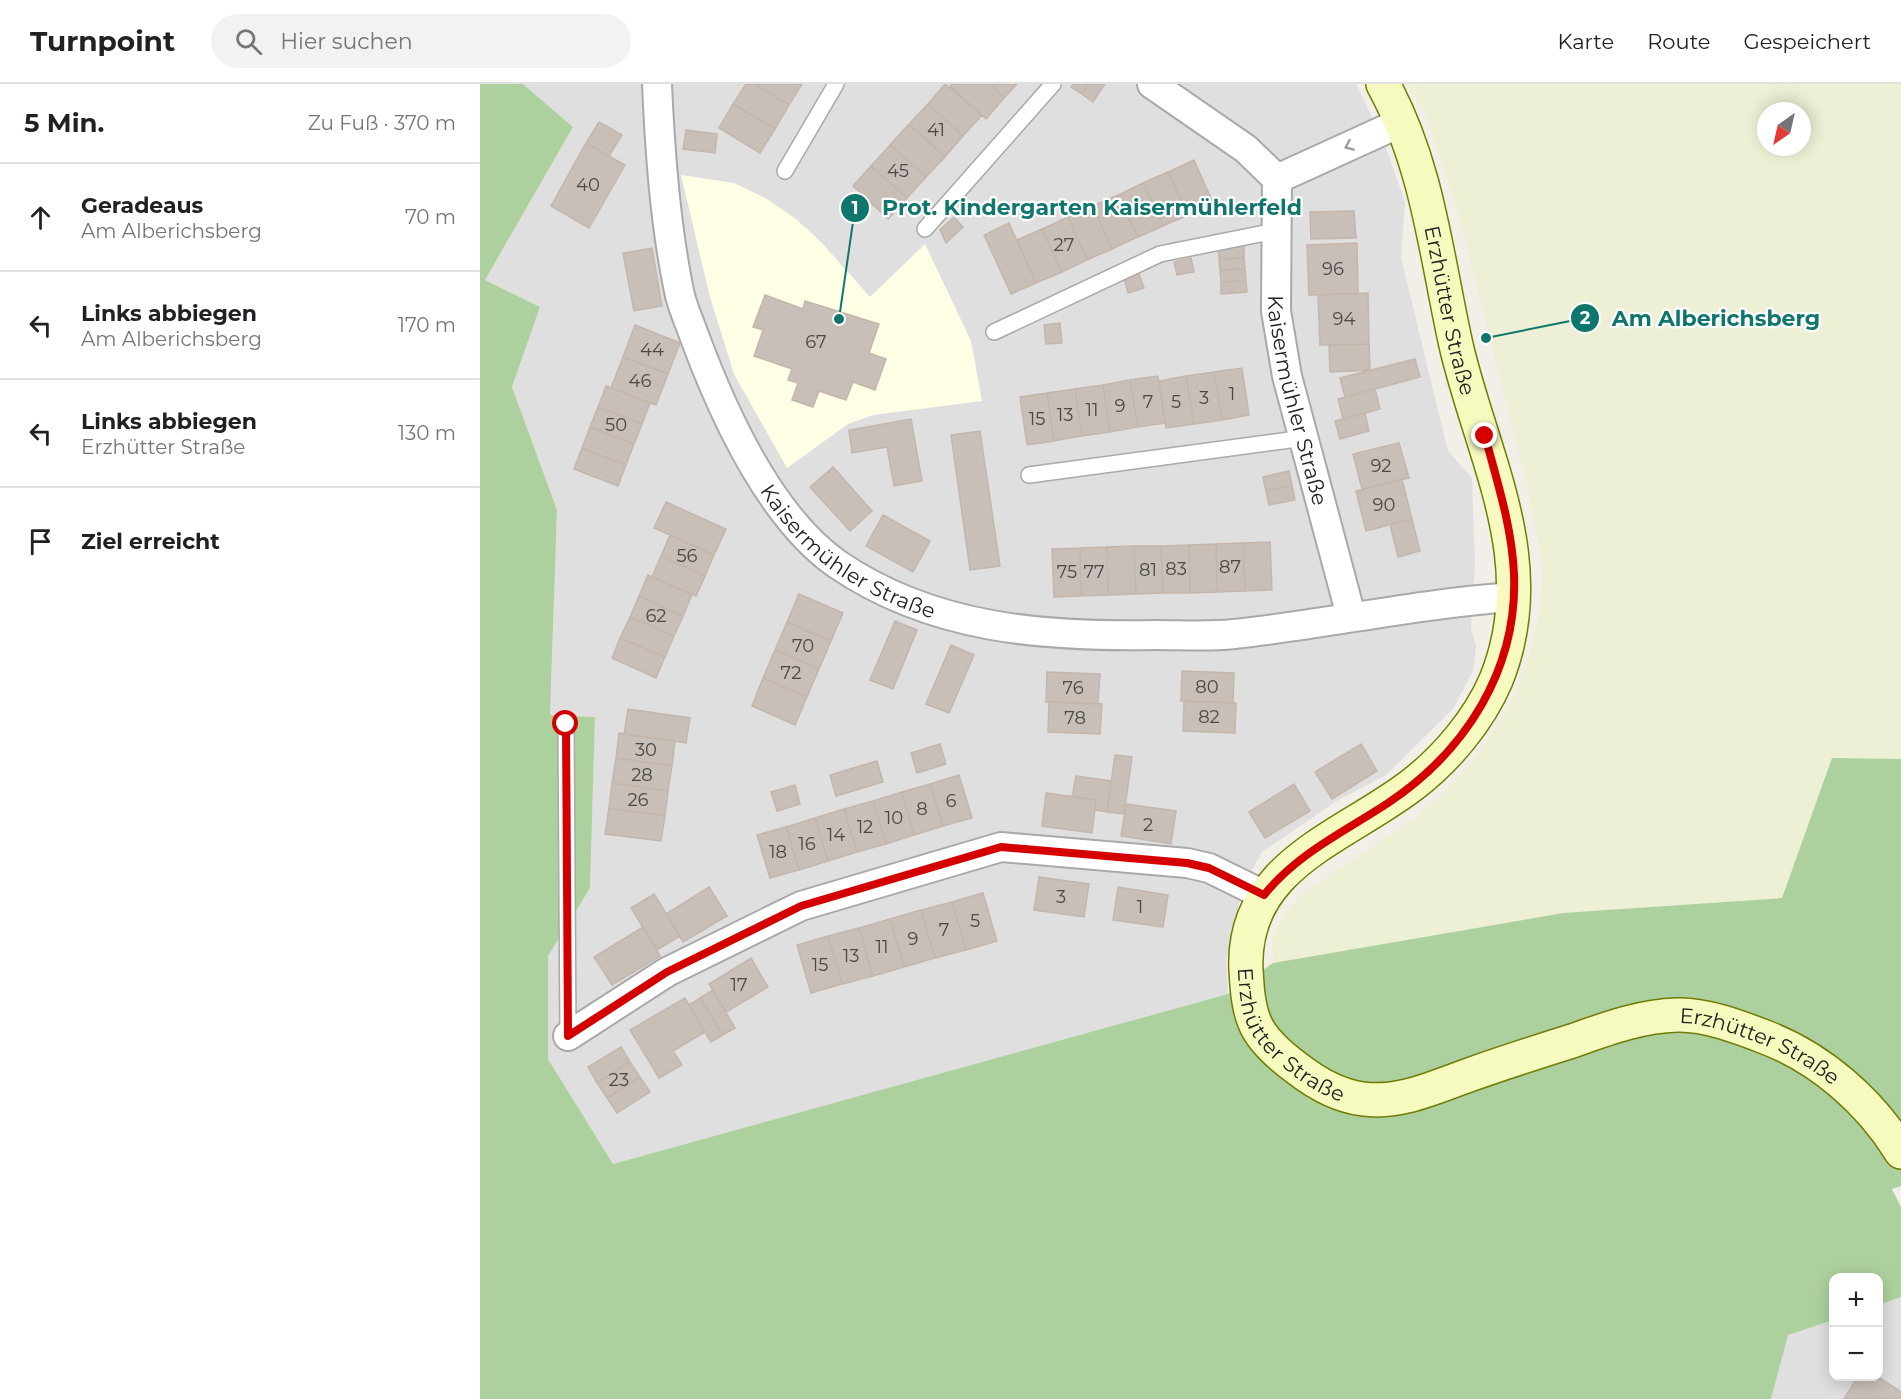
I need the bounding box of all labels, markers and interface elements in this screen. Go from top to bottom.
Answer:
search box [211,14,631,68]
text: Turnpoint [30,24,175,58]
icon: search [232,25,265,58]
text: Hier suchen [280,28,413,55]
text: Karte [1558,29,1614,54]
text: Route [1647,29,1710,54]
text: Gespeichert [1743,29,1871,54]
north arrow [1757,102,1811,156]
text: 5 Min. [24,107,104,139]
text: Zu Fuß · 370 m [308,111,456,135]
house number: 41 [927,119,945,141]
one-way arrow [1344,139,1355,151]
house number: 45 [887,160,909,182]
house number: 40 [576,174,600,196]
callout: Prot. Kindergarten Kaisermühlerfeld [840,188,1314,228]
text: Geradeaus [81,192,203,219]
text: Prot. Kindergarten Kaisermühlerfeld [882,194,1302,221]
text: 1 [851,197,859,219]
icon: ahead [24,201,57,234]
text: 70 m [405,205,456,229]
text: Am Alberichsberg [81,219,262,243]
street label: Erzhütter Straße [1420,223,1481,398]
house number: 27 [1054,234,1074,256]
house number: 96 [1322,258,1344,280]
street label: Kaisermühler Straße [1263,295,1333,508]
callout: Am Alberichsberg [1570,298,1832,338]
text: Links abbiegen [81,300,257,327]
text: Am Alberichsberg [1611,305,1820,332]
text: 2 [1580,307,1591,329]
house number: 94 [1333,308,1356,330]
icon: left [24,309,57,342]
text: 170 m [398,313,456,337]
text: Am Alberichsberg [81,327,262,351]
house number: 67 [805,331,827,353]
house number: 44 [640,339,664,361]
house number: 46 [629,370,651,392]
house number: 1 [1229,383,1235,405]
house number: 3 [1199,387,1209,409]
house number: 7 [1143,391,1153,413]
house number: 5 [1171,391,1181,413]
house number: 9 [1115,395,1126,417]
house number: 11 [1086,399,1099,421]
house number: 13 [1057,404,1073,426]
text: Links abbiegen [81,408,257,435]
house number: 15 [1029,408,1045,430]
house number: 50 [605,414,627,436]
icon: left [24,417,57,450]
text: 130 m [398,421,456,445]
route end [1471,422,1497,448]
text: Erzhütter Straße [81,435,245,459]
house number: 92 [1370,455,1392,477]
street label: Kaisermühler Straße [756,479,939,623]
house number: 90 [1373,494,1395,516]
icon: arrive [24,525,57,558]
text: Ziel erreicht [81,528,220,555]
house number: 56 [676,545,698,567]
house number: 87 [1219,556,1241,578]
house number: 83 [1165,558,1187,580]
house number: 81 [1139,559,1157,581]
house number: 75 [1057,561,1077,583]
house number: 77 [1083,561,1105,583]
house number: 62 [645,605,667,627]
house number: 70 [792,635,814,657]
house number: 72 [781,662,801,684]
house number: 80 [1195,676,1219,698]
house number: 76 [1062,677,1084,699]
house number: 82 [1198,706,1220,728]
house number: 78 [1064,707,1086,729]
route start [552,710,578,736]
house number: 30 [635,739,657,761]
house number: 28 [631,764,653,786]
house number: 26 [627,789,649,811]
house number: 6 [946,790,957,812]
house number: 8 [916,798,928,820]
house number: 10 [885,807,903,829]
house number: 2 [1143,814,1153,836]
house number: 12 [857,816,873,838]
house number: 14 [827,824,845,846]
house number: 16 [798,833,816,855]
house number: 18 [769,841,787,863]
house number: 3 [1056,886,1066,908]
house number: 1 [1137,896,1143,918]
house number: 5 [970,910,980,932]
house number: 7 [939,919,949,941]
house number: 9 [908,928,919,950]
house number: 11 [876,936,889,958]
house number: 13 [843,945,859,967]
house number: 15 [812,954,828,976]
street label: Erzhütter Straße [1233,967,1349,1106]
house number: 17 [730,974,748,996]
street label: Erzhütter Straße [1679,1002,1845,1089]
house number: 23 [609,1069,629,1091]
map controls [1829,1273,1883,1381]
button: + [1829,1273,1883,1327]
button: − [1829,1327,1883,1381]

